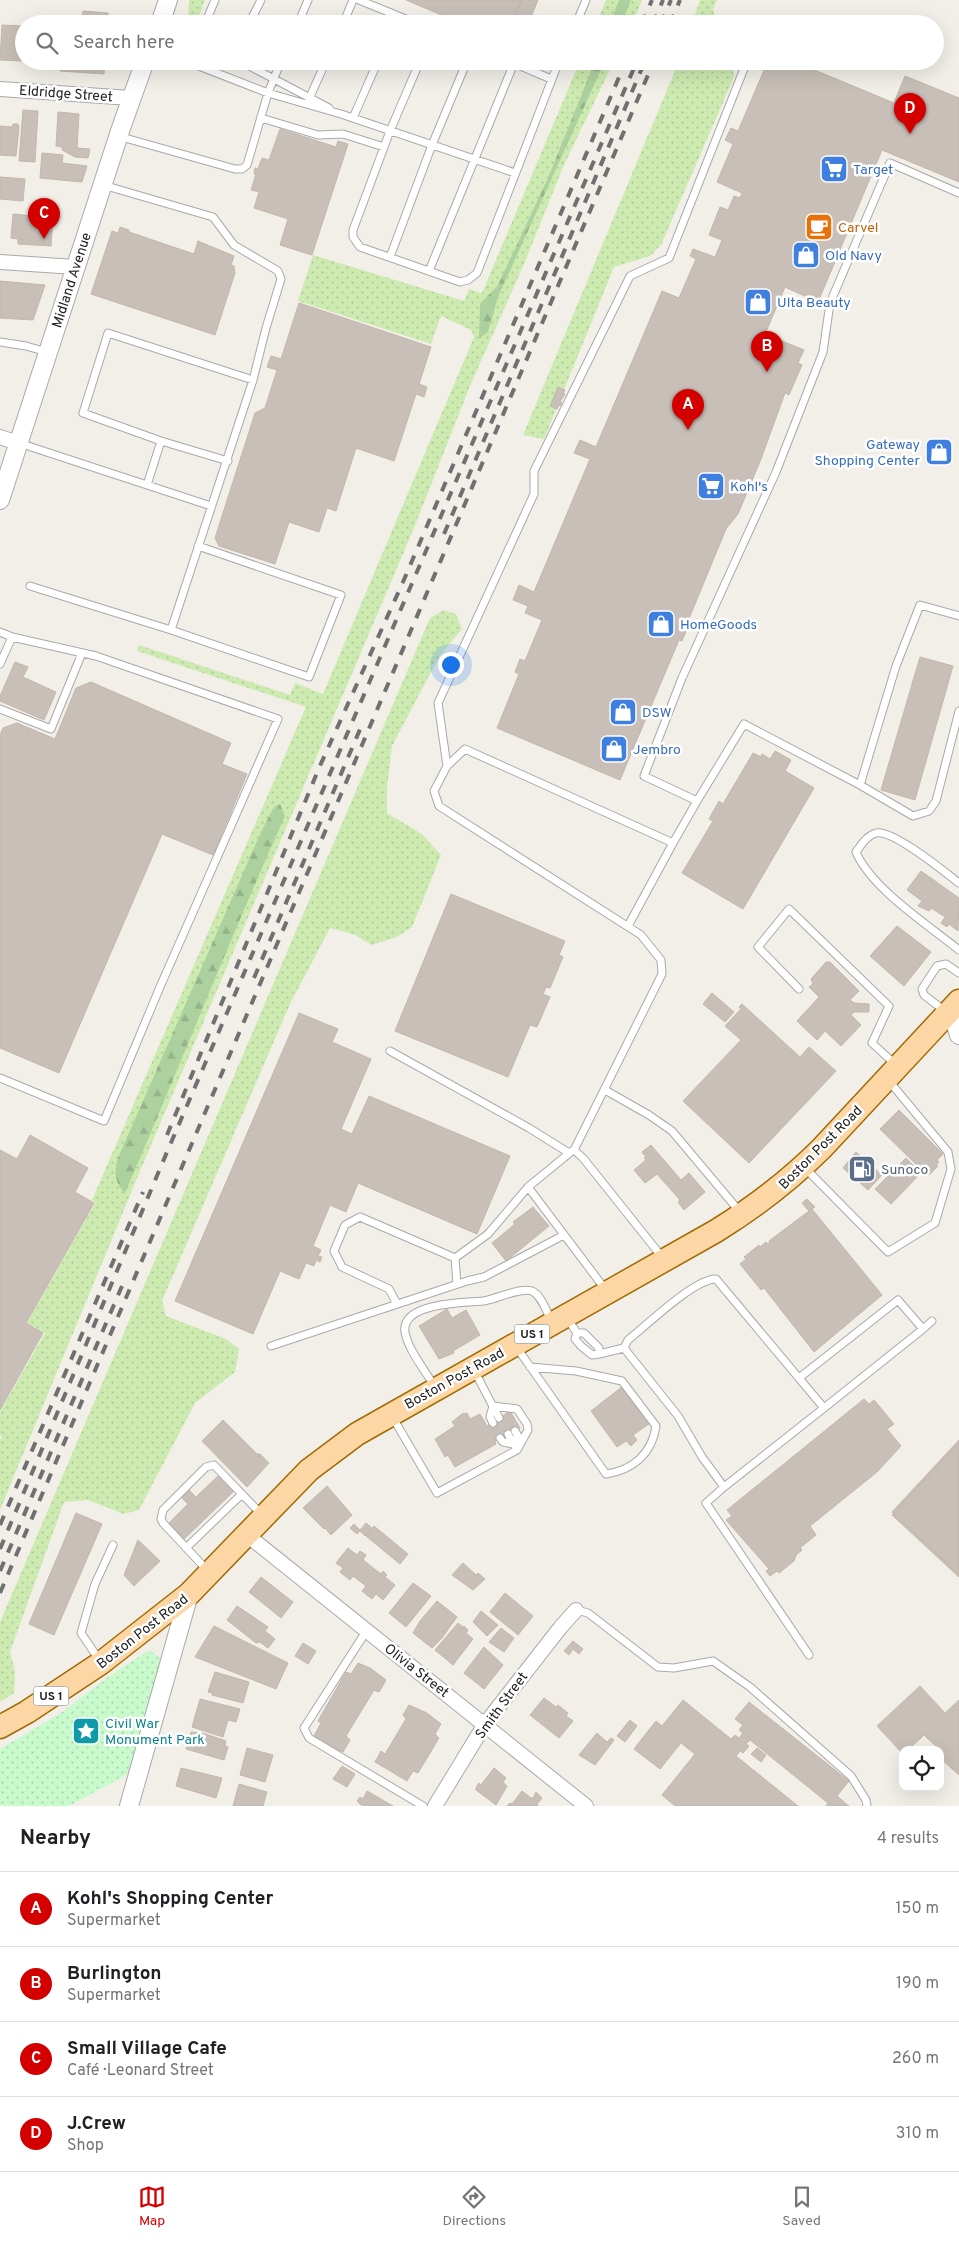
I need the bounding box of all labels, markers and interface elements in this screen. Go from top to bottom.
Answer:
search box [15,15,944,70]
icon: search [33,29,61,57]
text: Search here [73,31,175,55]
street label: Eldridge Street [18,83,113,106]
pin: D [894,93,926,134]
supermarket icon: Target [819,154,849,184]
place label: Target [853,162,893,179]
pin: C [28,198,60,239]
cafe icon: Carvel [804,212,834,242]
place label: Carvel [838,220,878,237]
street label: Midland Avenue [49,231,96,330]
shop icon: Old Navy [791,240,821,270]
place label: Old Navy [825,248,882,265]
shop icon: Ulta Beauty [743,287,773,317]
place label: Ulta Beauty [777,295,851,312]
pin: B [751,331,783,372]
pin: A [672,389,704,430]
place label: Gateway Shopping Center [814,437,921,470]
shop icon: Gateway Shopping Center [924,437,954,467]
supermarket icon: Kohl's [696,471,726,501]
place label: Kohl's [730,479,768,496]
shop icon: HomeGoods [646,609,676,639]
place label: HomeGoods [680,617,757,634]
your location [438,652,464,678]
shop icon: DSW [608,697,638,727]
place label: DSW [642,705,672,722]
shop icon: Jembro [599,734,629,764]
place label: Jembro [633,742,681,759]
street label: Boston Post Road [776,1103,866,1193]
fuel station icon: Sunoco [847,1154,877,1184]
place label: Sunoco [881,1162,929,1179]
road number: US 1 [514,1325,550,1344]
street label: Boston Post Road [402,1345,508,1414]
street label: Boston Post Road [94,1591,192,1673]
street label: Olivia Street [380,1641,452,1702]
street label: Smith Street [472,1669,532,1743]
road number: US 1 [34,1686,68,1705]
place icon: Civil War Monument Park [71,1716,101,1746]
place label: Civil War Monument Park [105,1716,205,1749]
map controls [899,1746,944,1791]
button: locate [899,1746,944,1791]
text: Nearby [20,1825,91,1852]
text: 4 results [877,1829,939,1849]
text: Kohl's Shopping Center [67,1887,273,1911]
text: A [30,1899,42,1919]
text: 150 m [896,1899,939,1919]
text: Supermarket [67,1911,161,1931]
text: Burlington [67,1962,162,1986]
text: B [30,1974,42,1994]
text: 190 m [896,1974,939,1994]
text: Supermarket [67,1986,161,2006]
text: Small Village Cafe [67,2037,227,2061]
text: C [31,2049,41,2069]
text: 260 m [892,2049,939,2069]
text: Café · Leonard Street [67,2061,214,2081]
text: J.Crew [67,2112,126,2136]
text: D [30,2124,42,2144]
text: 310 m [896,2124,939,2144]
text: Shop [67,2136,104,2156]
tab: Map [138,2183,166,2230]
tab: Directions [442,2183,506,2230]
tab: Saved [782,2183,821,2230]

